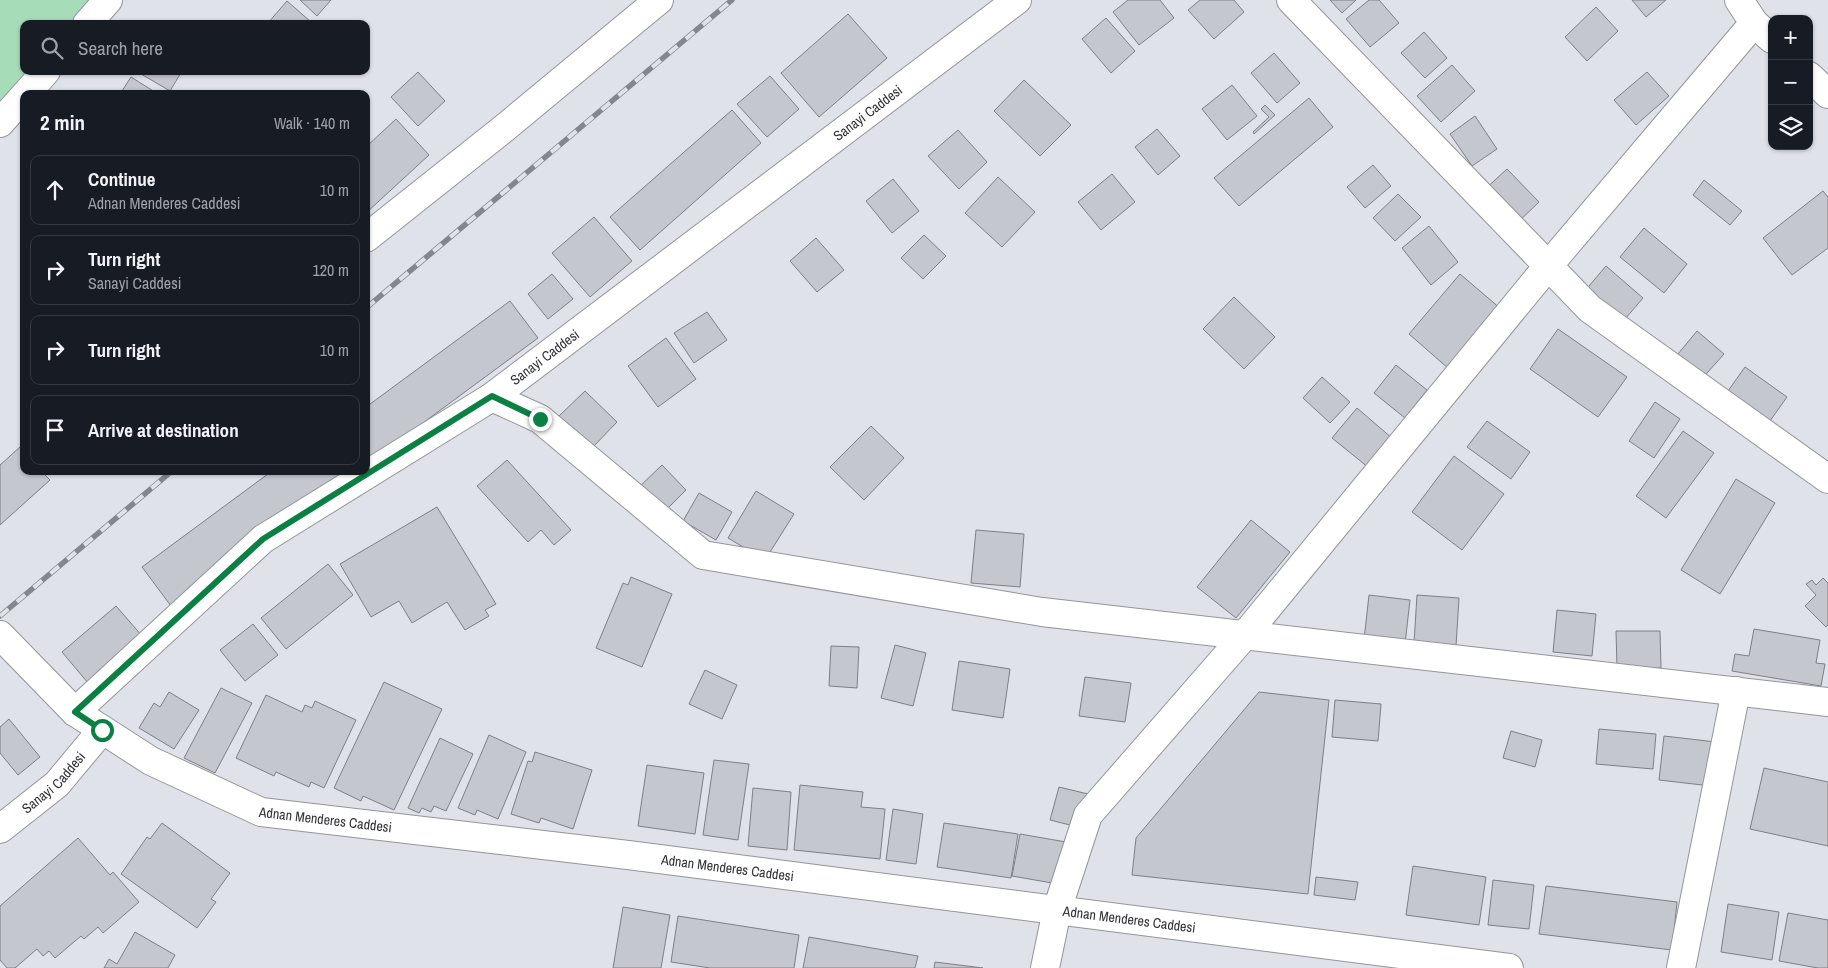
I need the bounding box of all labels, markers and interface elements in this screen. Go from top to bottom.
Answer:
map controls [1768,15,1813,150]
button: + [1768,15,1813,60]
search box [20,20,370,75]
icon: search [38,34,66,62]
text: Search here [78,35,163,61]
button: − [1768,60,1813,105]
street label: Sanayi Caddesi [830,81,906,145]
button: layers [1768,105,1813,150]
text: 2 min [40,108,85,137]
text: Walk · 140 m [274,112,350,134]
text: Continue [88,166,156,192]
icon: ahead [41,176,69,204]
text: 10 m [320,179,349,201]
text: Adnan Menderes Caddesi [88,192,240,214]
text: Turn right [88,246,160,272]
icon: right [41,256,69,284]
text: 120 m [313,259,349,281]
text: Sanayi Caddesi [88,272,181,294]
street label: Sanayi Caddesi [507,325,583,389]
icon: right [41,336,69,364]
text: Turn right [88,337,160,363]
text: 10 m [320,339,349,361]
route end [529,408,552,431]
icon: arrive [41,416,69,444]
text: Arrive at destination [88,417,239,443]
route start [91,719,114,742]
street label: Sanayi Caddesi [18,748,89,817]
street label: Adnan Menderes Caddesi [257,803,393,836]
street label: Adnan Menderes Caddesi [659,850,795,885]
street label: Adnan Menderes Caddesi [1061,902,1197,937]

